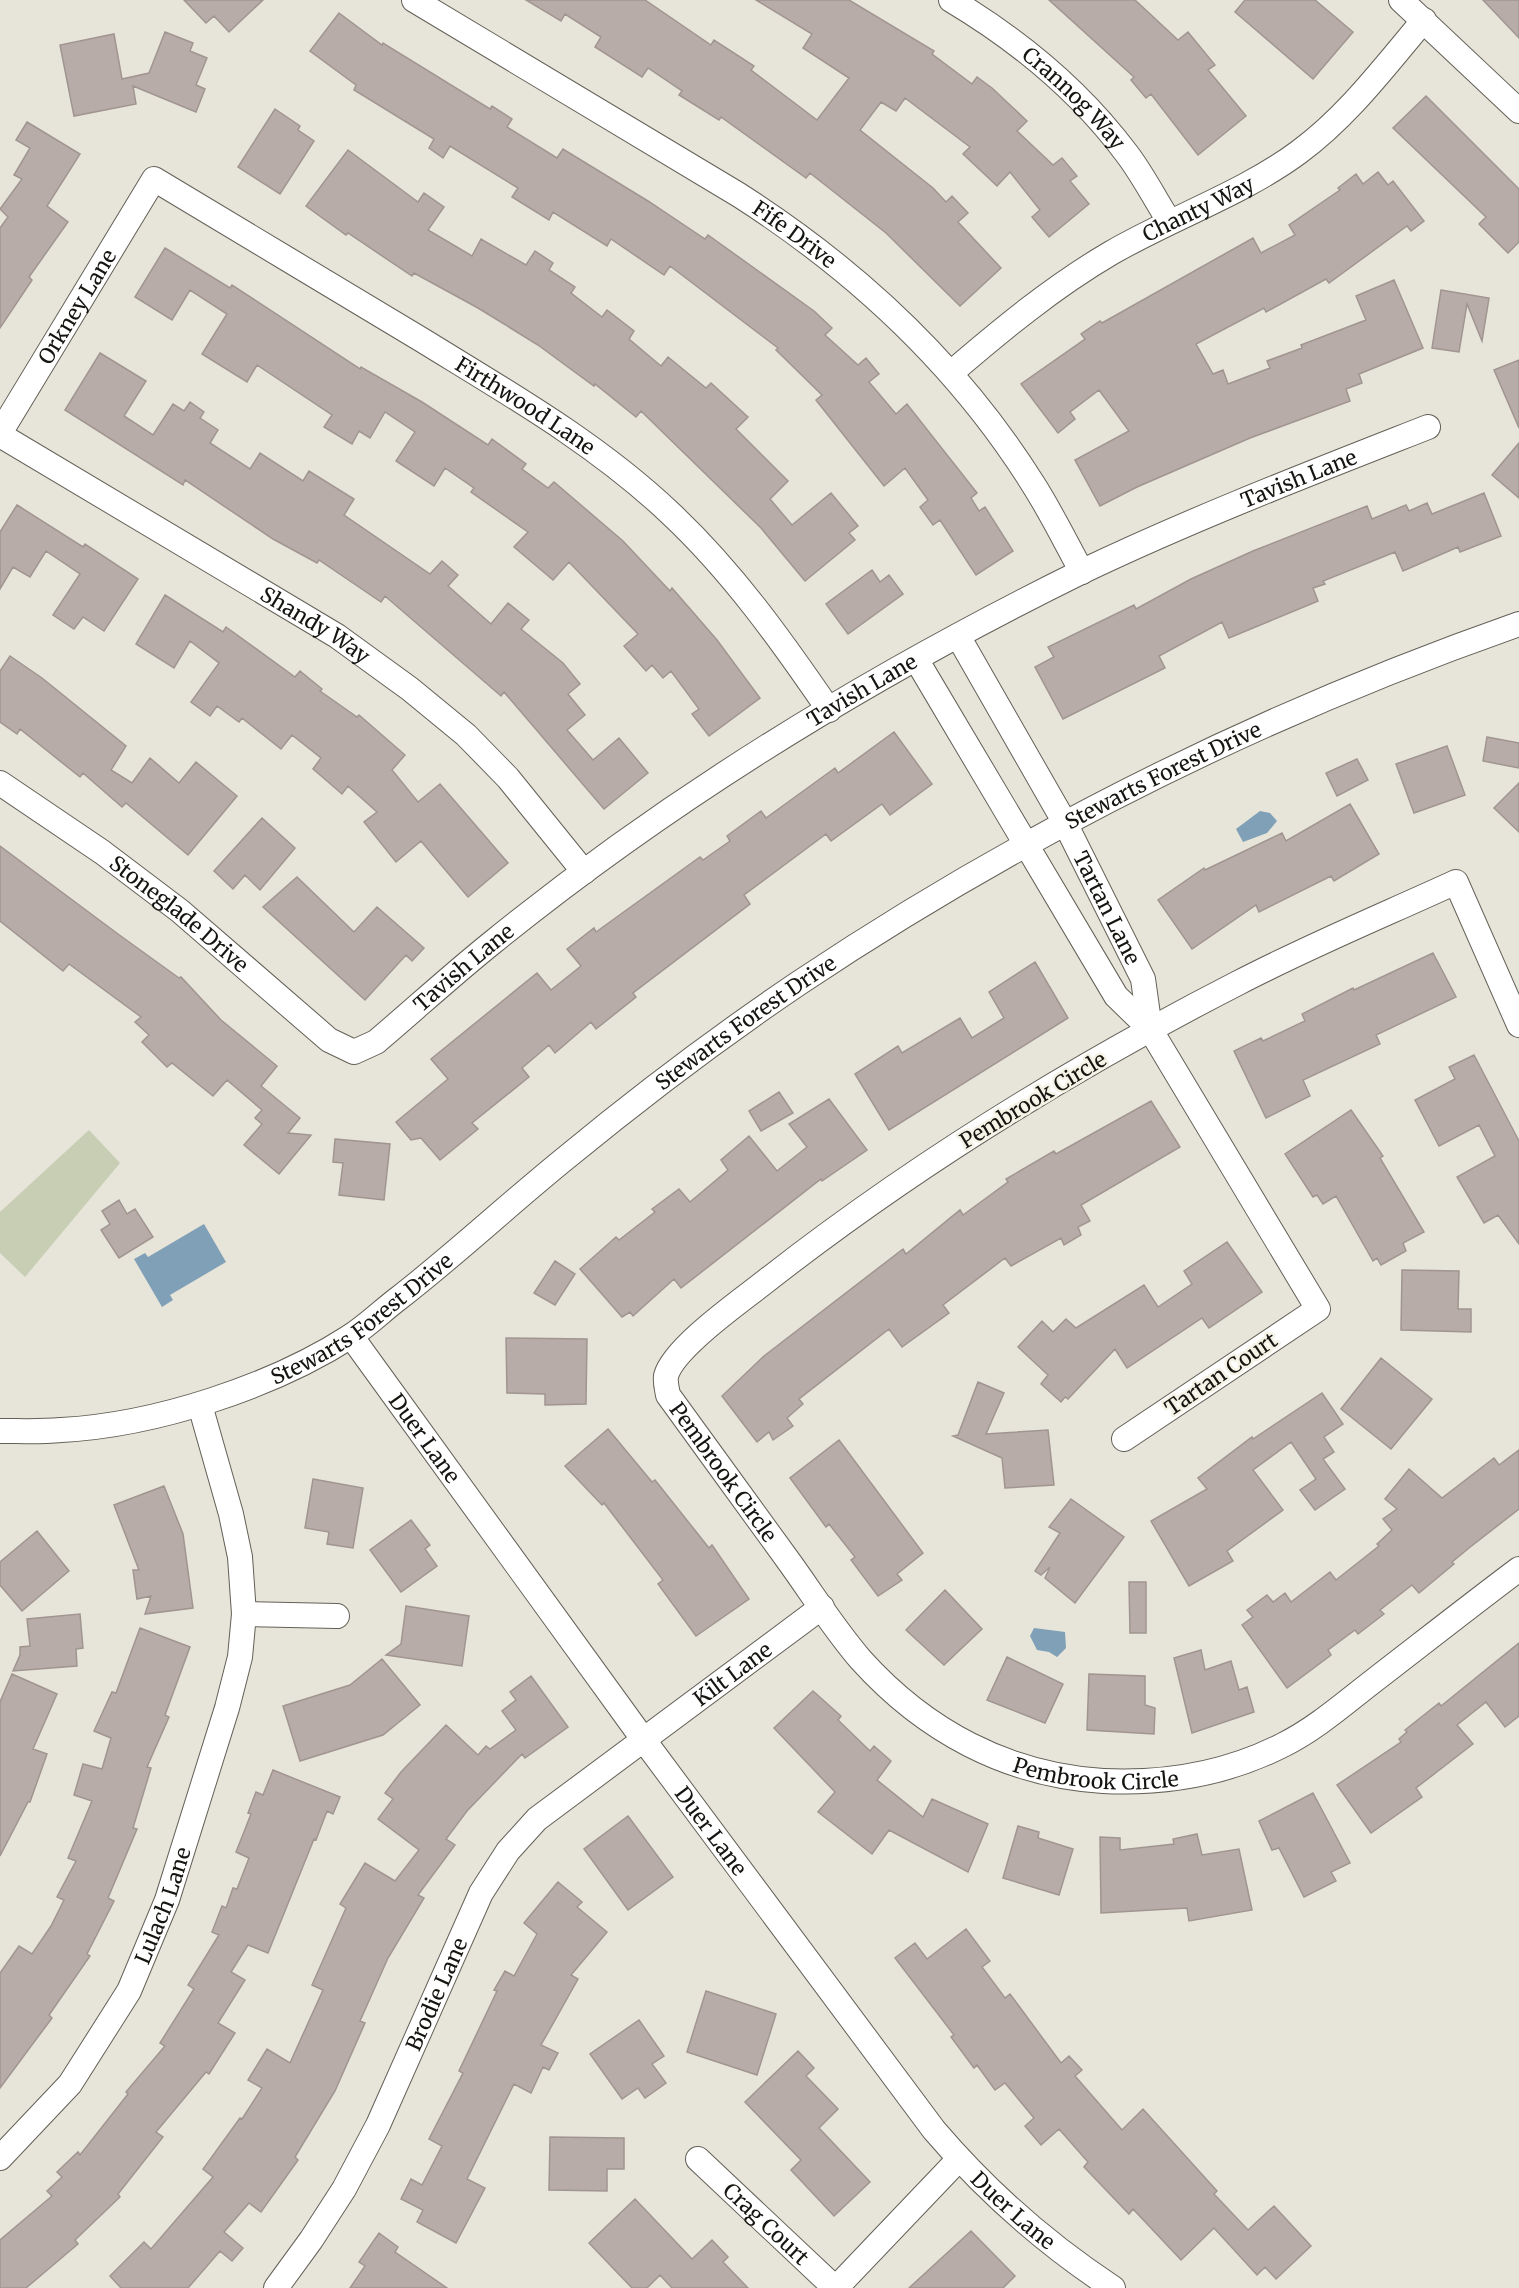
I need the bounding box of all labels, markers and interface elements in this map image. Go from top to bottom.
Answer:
street label: Crannog Way [1017,41,1132,155]
street label: Chanty Way [1138,169,1259,247]
street label: Fife Drive [748,194,842,274]
street label: Orkney Lane [32,244,122,369]
street label: Firthwood Lane [451,350,601,460]
street label: Tavish Lane [1237,443,1361,514]
street label: Shandy Way [256,580,376,670]
street label: Tavish Lane [802,647,921,732]
street label: Stewarts Forest Drive [1060,715,1265,835]
street label: Tartan Lane [1068,846,1147,969]
street label: Stoneglade Drive [104,849,254,978]
street label: Tavish Lane [408,917,519,1017]
street label: Stewarts Forest Drive [649,949,841,1096]
street label: Pembrook Circle [955,1046,1111,1154]
street label: Stewarts Forest Drive [266,1247,458,1390]
street label: Tartan Court [1160,1326,1282,1422]
street label: Duer Lane [383,1388,467,1488]
street label: Pembrook Circle [664,1396,783,1547]
street label: Kilt Lane [688,1636,777,1712]
street label: Pembrook Circle [1010,1751,1180,1795]
street label: Duer Lane [669,1781,753,1881]
street label: Lulach Lane [128,1844,196,1968]
street label: Brodie Lane [399,1933,473,2055]
street label: Duer Lane [965,2165,1061,2255]
street label: Crag Court [718,2177,815,2270]

